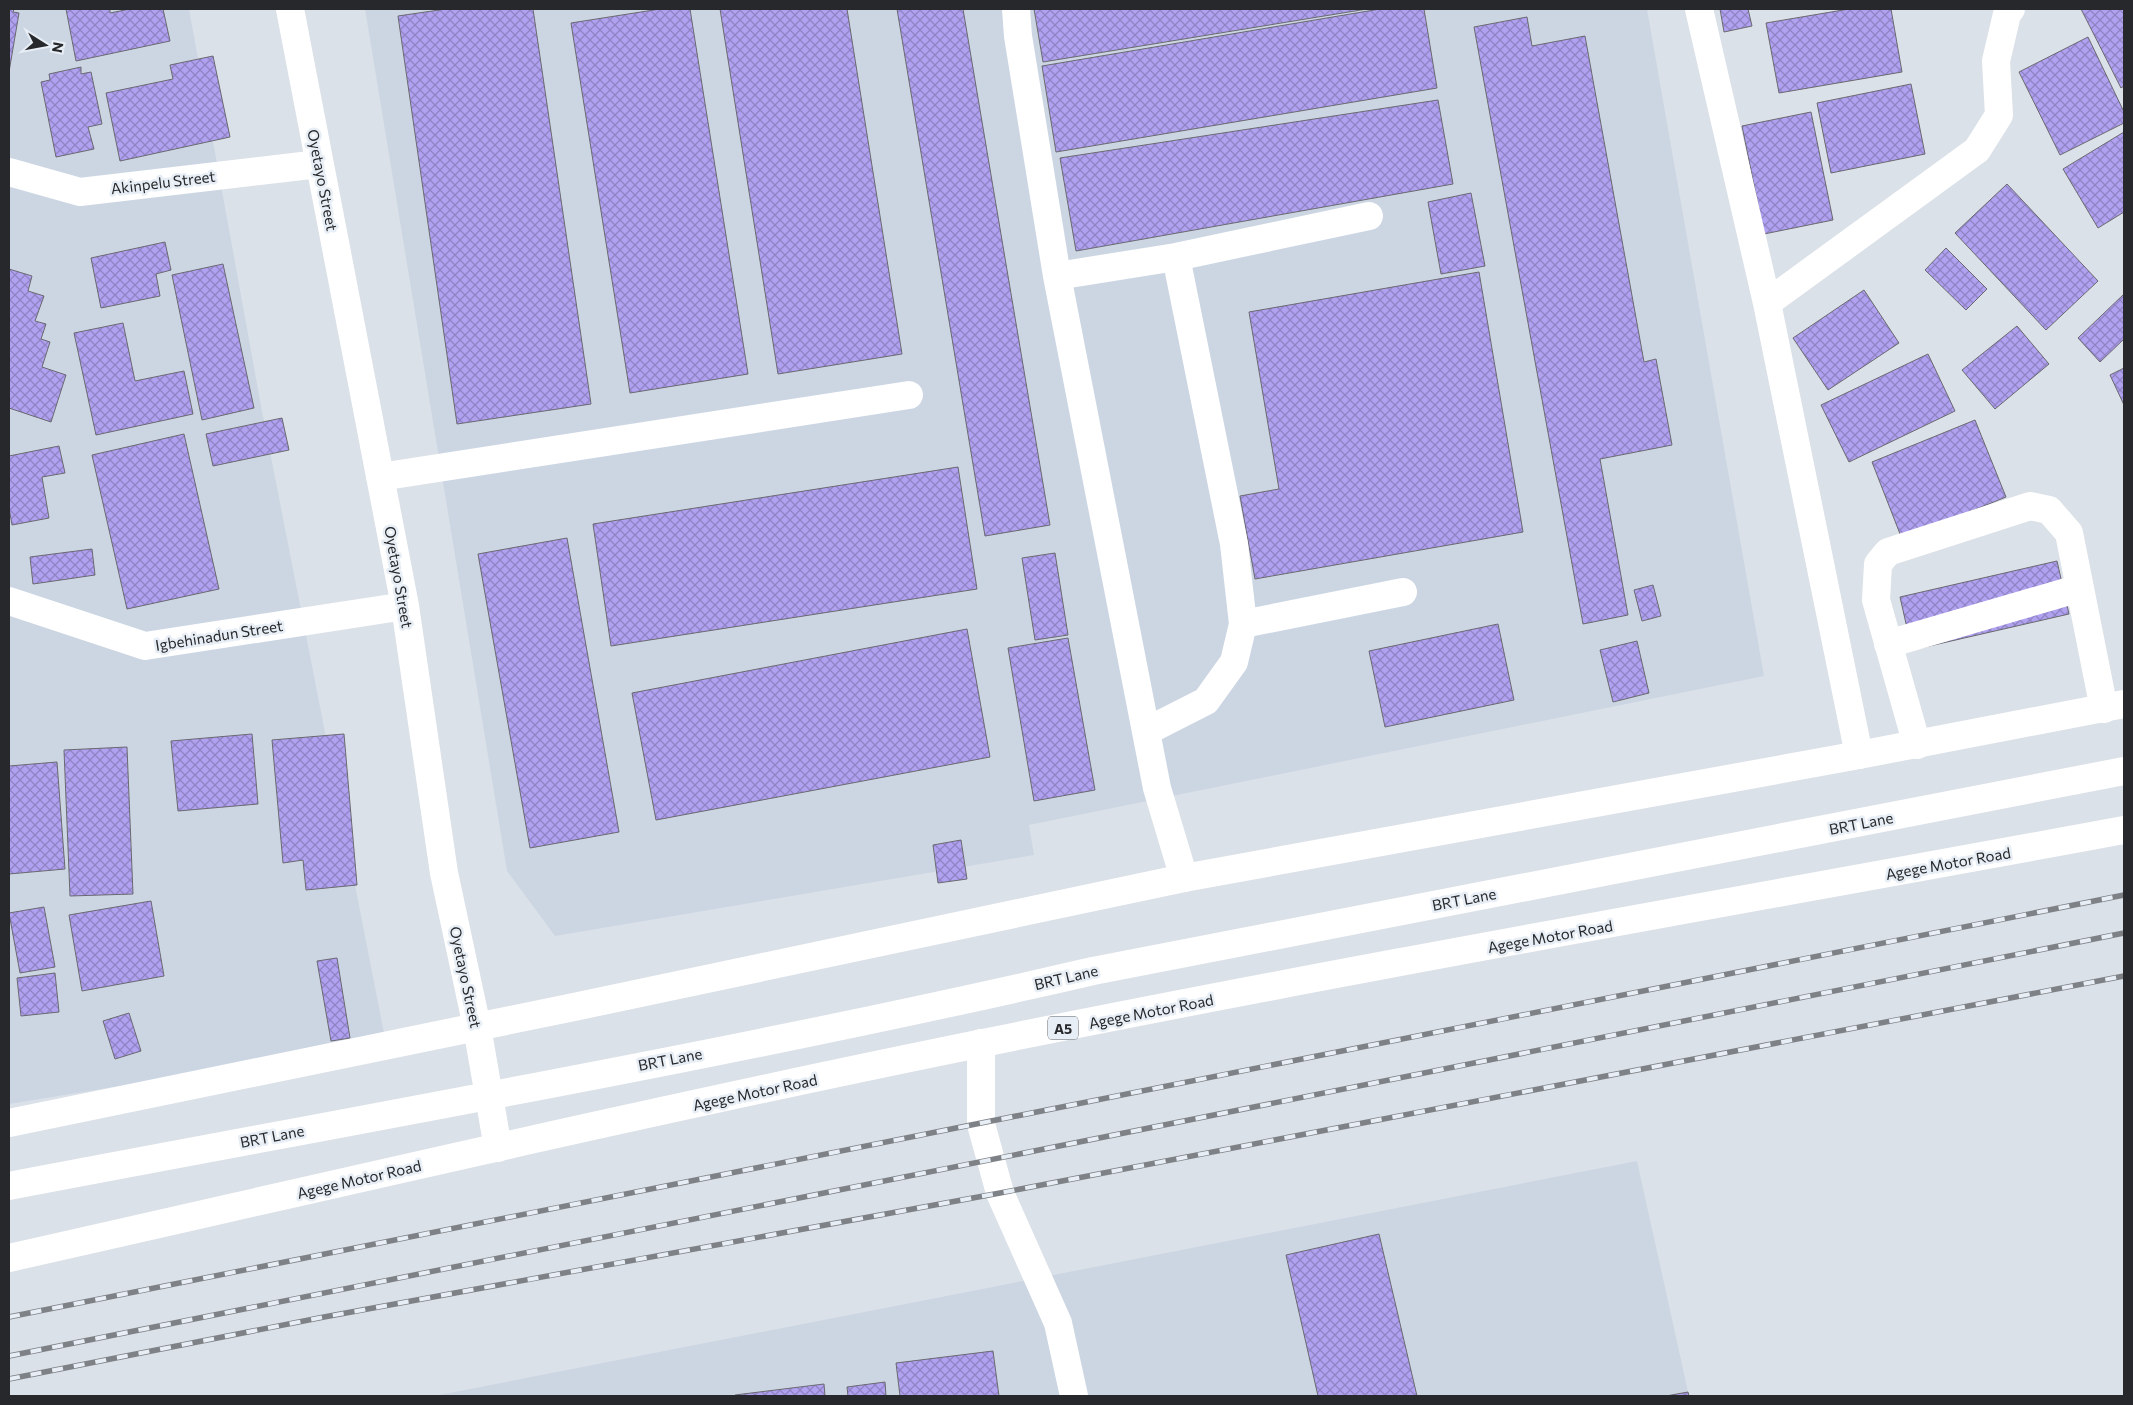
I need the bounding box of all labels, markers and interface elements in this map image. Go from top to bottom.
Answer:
north arrow [20,20,70,70]
text: N [49,41,68,54]
street label: Oyetayo Street [304,128,342,232]
street label: Akinpelu Street [110,167,216,197]
street label: Oyetayo Street [381,525,417,629]
street label: Igbehinadun Street [154,616,284,654]
street label: BRT Lane [1827,808,1895,838]
street label: Agege Motor Road [1884,843,2012,883]
street label: BRT Lane [1430,884,1498,914]
street label: Agege Motor Road [1486,916,1614,956]
street label: Oyetayo Street [446,925,486,1029]
street label: BRT Lane [1032,961,1100,993]
street label: Agege Motor Road [1087,990,1215,1032]
road number: A5 [1048,1016,1078,1040]
street label: BRT Lane [636,1044,704,1074]
street label: Agege Motor Road [691,1070,819,1114]
street label: BRT Lane [238,1121,306,1151]
street label: Agege Motor Road [295,1156,423,1202]

